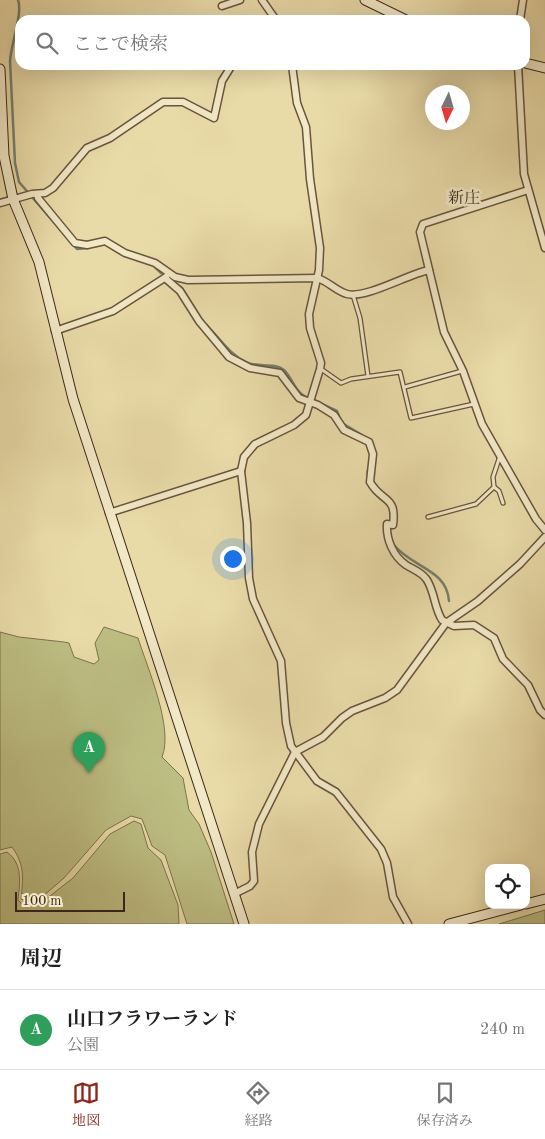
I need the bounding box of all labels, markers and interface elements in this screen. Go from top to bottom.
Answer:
search box [15,15,530,70]
icon: search [33,29,61,57]
text: ここで検索 [73,36,168,55]
north arrow [425,85,470,130]
district label: 新庄 [448,189,480,207]
your location [220,546,246,572]
pin: A [73,732,105,773]
map controls [485,864,530,909]
button: locate [485,864,530,909]
scale bar [15,889,125,912]
text: 100 m [22,894,61,908]
text: 周辺 [20,949,62,970]
text: 山口フラワーランド [67,1011,238,1030]
text: A [30,1022,42,1038]
text: 240 m [480,1022,525,1038]
text: 公園 [67,1038,99,1054]
tab: 地図 [72,1079,100,1130]
tab: 経路 [244,1079,272,1130]
tab: 保存済み [417,1079,473,1130]

